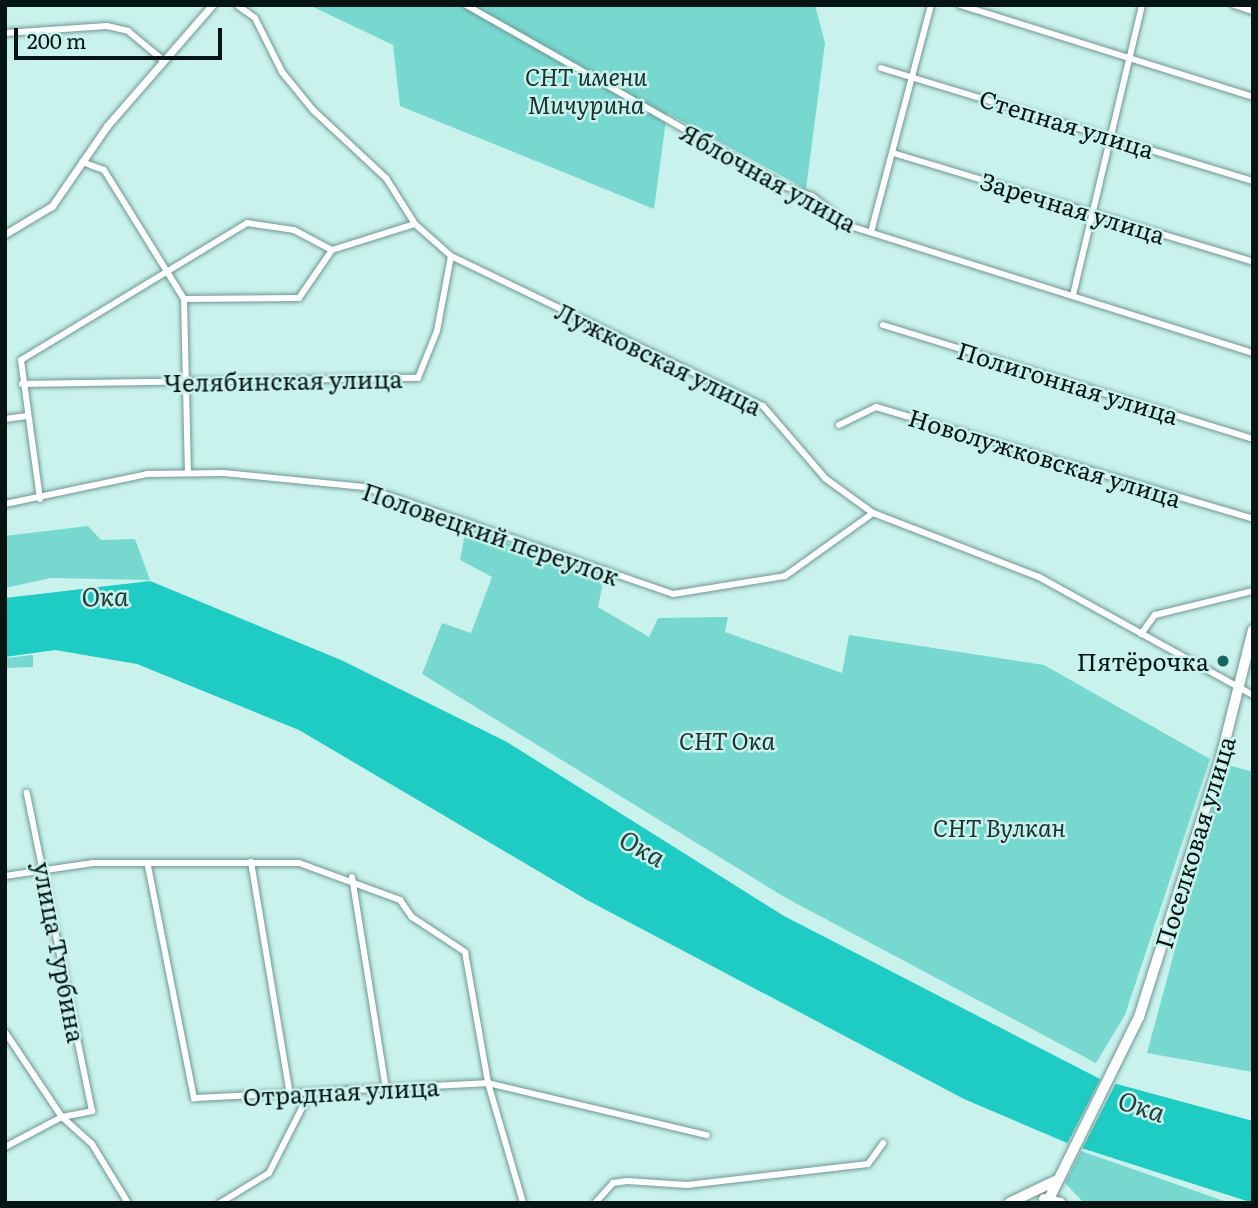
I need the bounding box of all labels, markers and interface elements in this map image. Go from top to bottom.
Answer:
scale bar [18,14,226,58]
text: 200 m [27,24,87,55]
park label: СНТ имени Мичурина [525,62,647,118]
street label: Степная улица [976,83,1158,163]
street label: Яблочная улица [676,117,862,237]
street label: Заречная улица [977,165,1169,249]
street label: Лужковская улица [551,296,767,420]
street label: Полигонная улица [954,335,1182,429]
street label: Челябинская улица [163,364,403,396]
street label: Новолужковская улица [905,402,1185,512]
street label: Половецкий переулок [359,476,623,590]
water label: Ока [81,579,129,611]
place label: Пятёрочка [1077,647,1209,675]
marker: Пятёрочка [1215,653,1231,669]
park label: СНТ Ока [679,726,775,754]
street label: Поселковая улица [1148,732,1240,952]
park label: СНТ Вулкан [933,813,1065,841]
water label: Ока [615,822,671,872]
street label: улица Турбина [28,859,92,1045]
street label: Отрадная улица [242,1071,440,1111]
water label: Ока [1115,1083,1169,1127]

